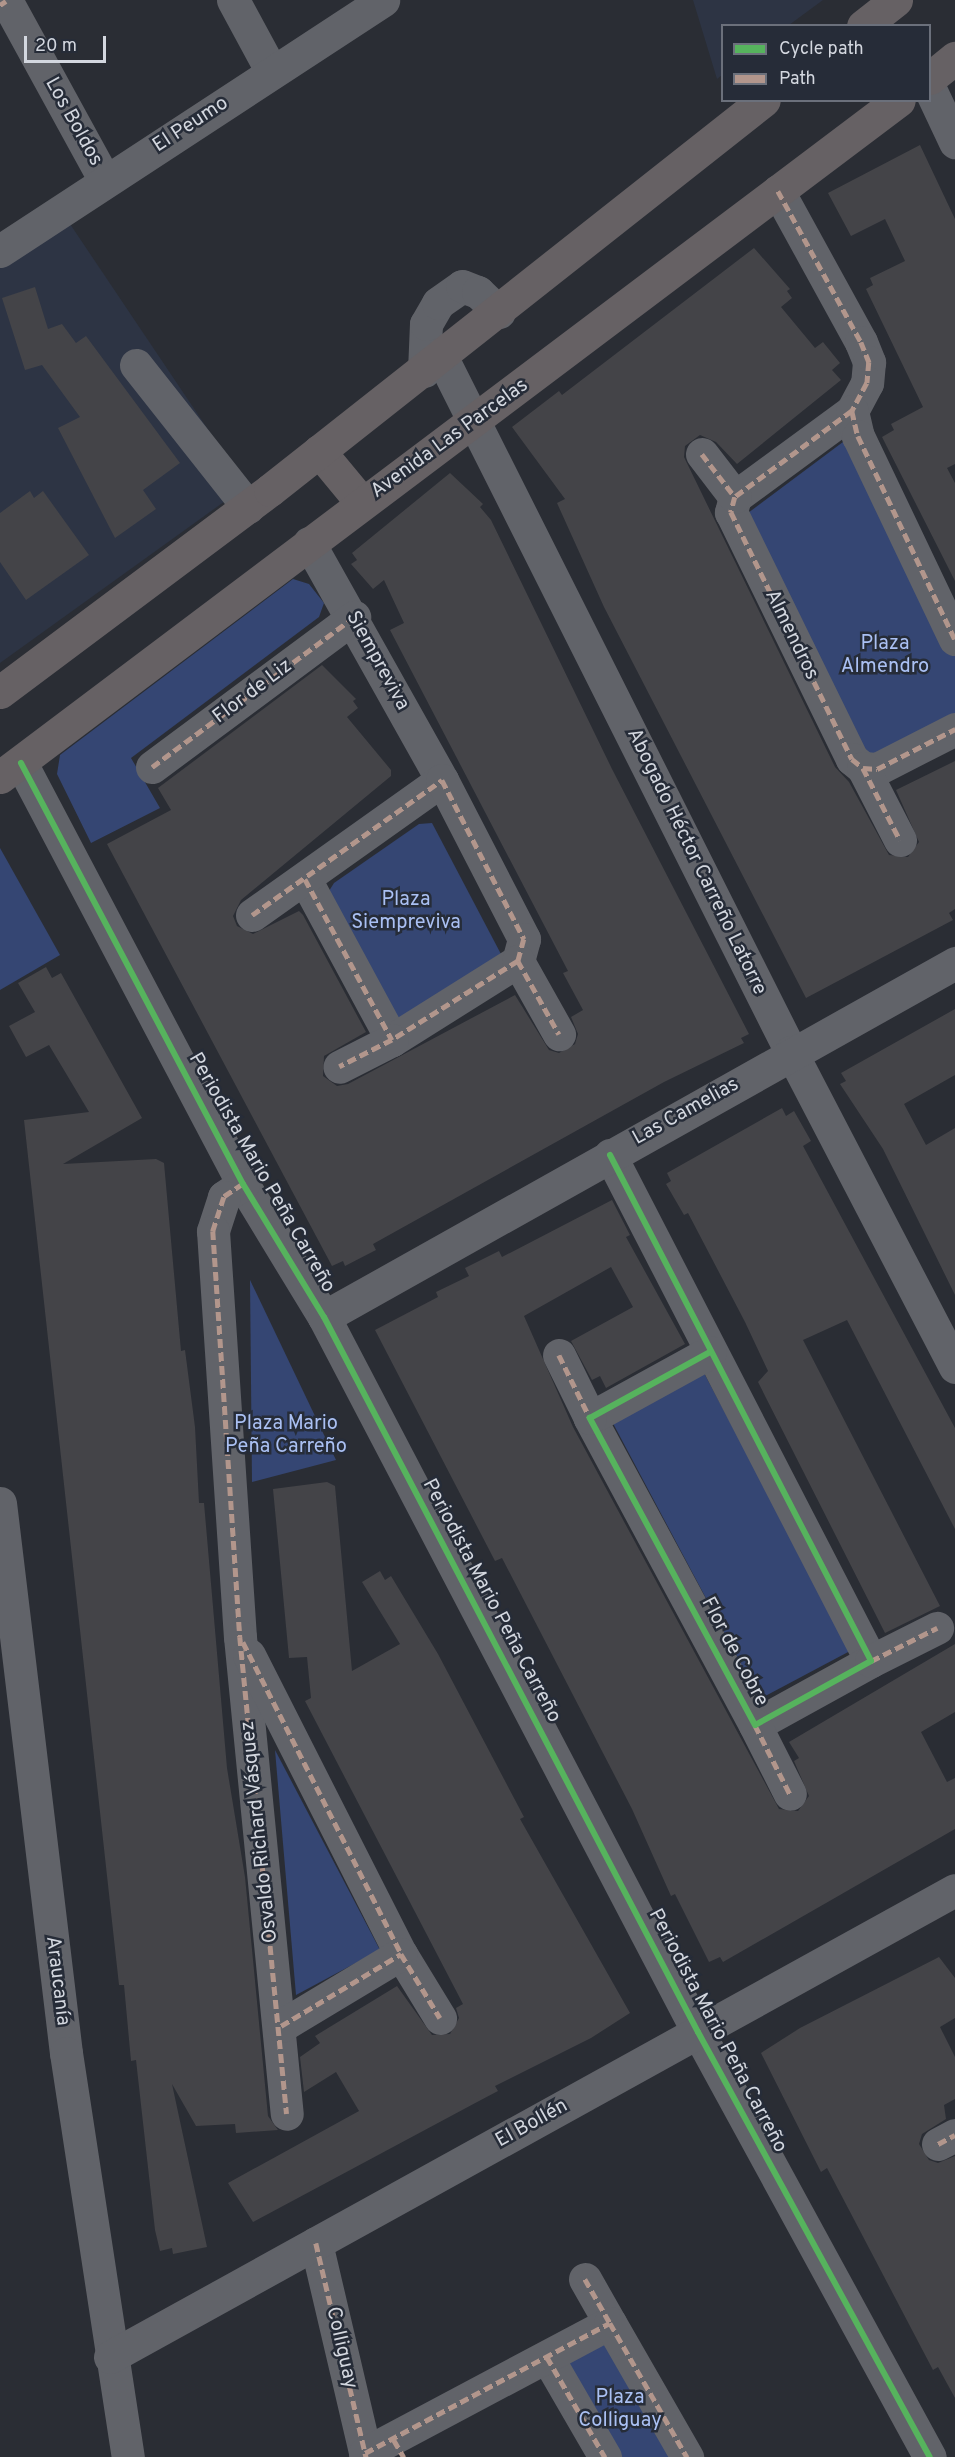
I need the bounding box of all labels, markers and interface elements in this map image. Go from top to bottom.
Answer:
scale bar [27,24,110,62]
legend [721,24,931,102]
text: 20 m [35,35,77,58]
text: Cycle path [779,38,864,61]
text: Path [779,68,816,91]
street label: Los Boldos [39,74,107,170]
street label: El Peumo [149,92,233,158]
street label: Avenida Las Parcelas [367,374,533,504]
street label: Almendros [759,586,823,684]
street label: Siempreviva [340,607,414,715]
park label: Plaza Almendro [841,632,929,679]
street label: Flor de Liz [209,654,297,730]
street label: Abogado Héctor Carreño Latorre [621,725,771,999]
park label: Plaza Siempreviva [351,889,461,936]
street label: Periodista Mario Peña Carreño [182,1049,340,1297]
street label: Las Camelias [629,1073,743,1151]
park label: Plaza Mario Peña Carreño [225,1413,347,1460]
street label: Periodista Mario Peña Carreño [416,1475,566,1727]
street label: Flor de Cobre [695,1593,773,1711]
street label: Osvaldo Richard Vásquez [236,1719,284,1945]
street label: Periodista Mario Peña Carreño [642,1905,792,2157]
street label: Araucanía [40,1935,74,2027]
street label: El Bollén [492,2094,572,2154]
street label: Colliguay [320,2305,362,2391]
park label: Plaza Colliguay [578,2386,662,2433]

